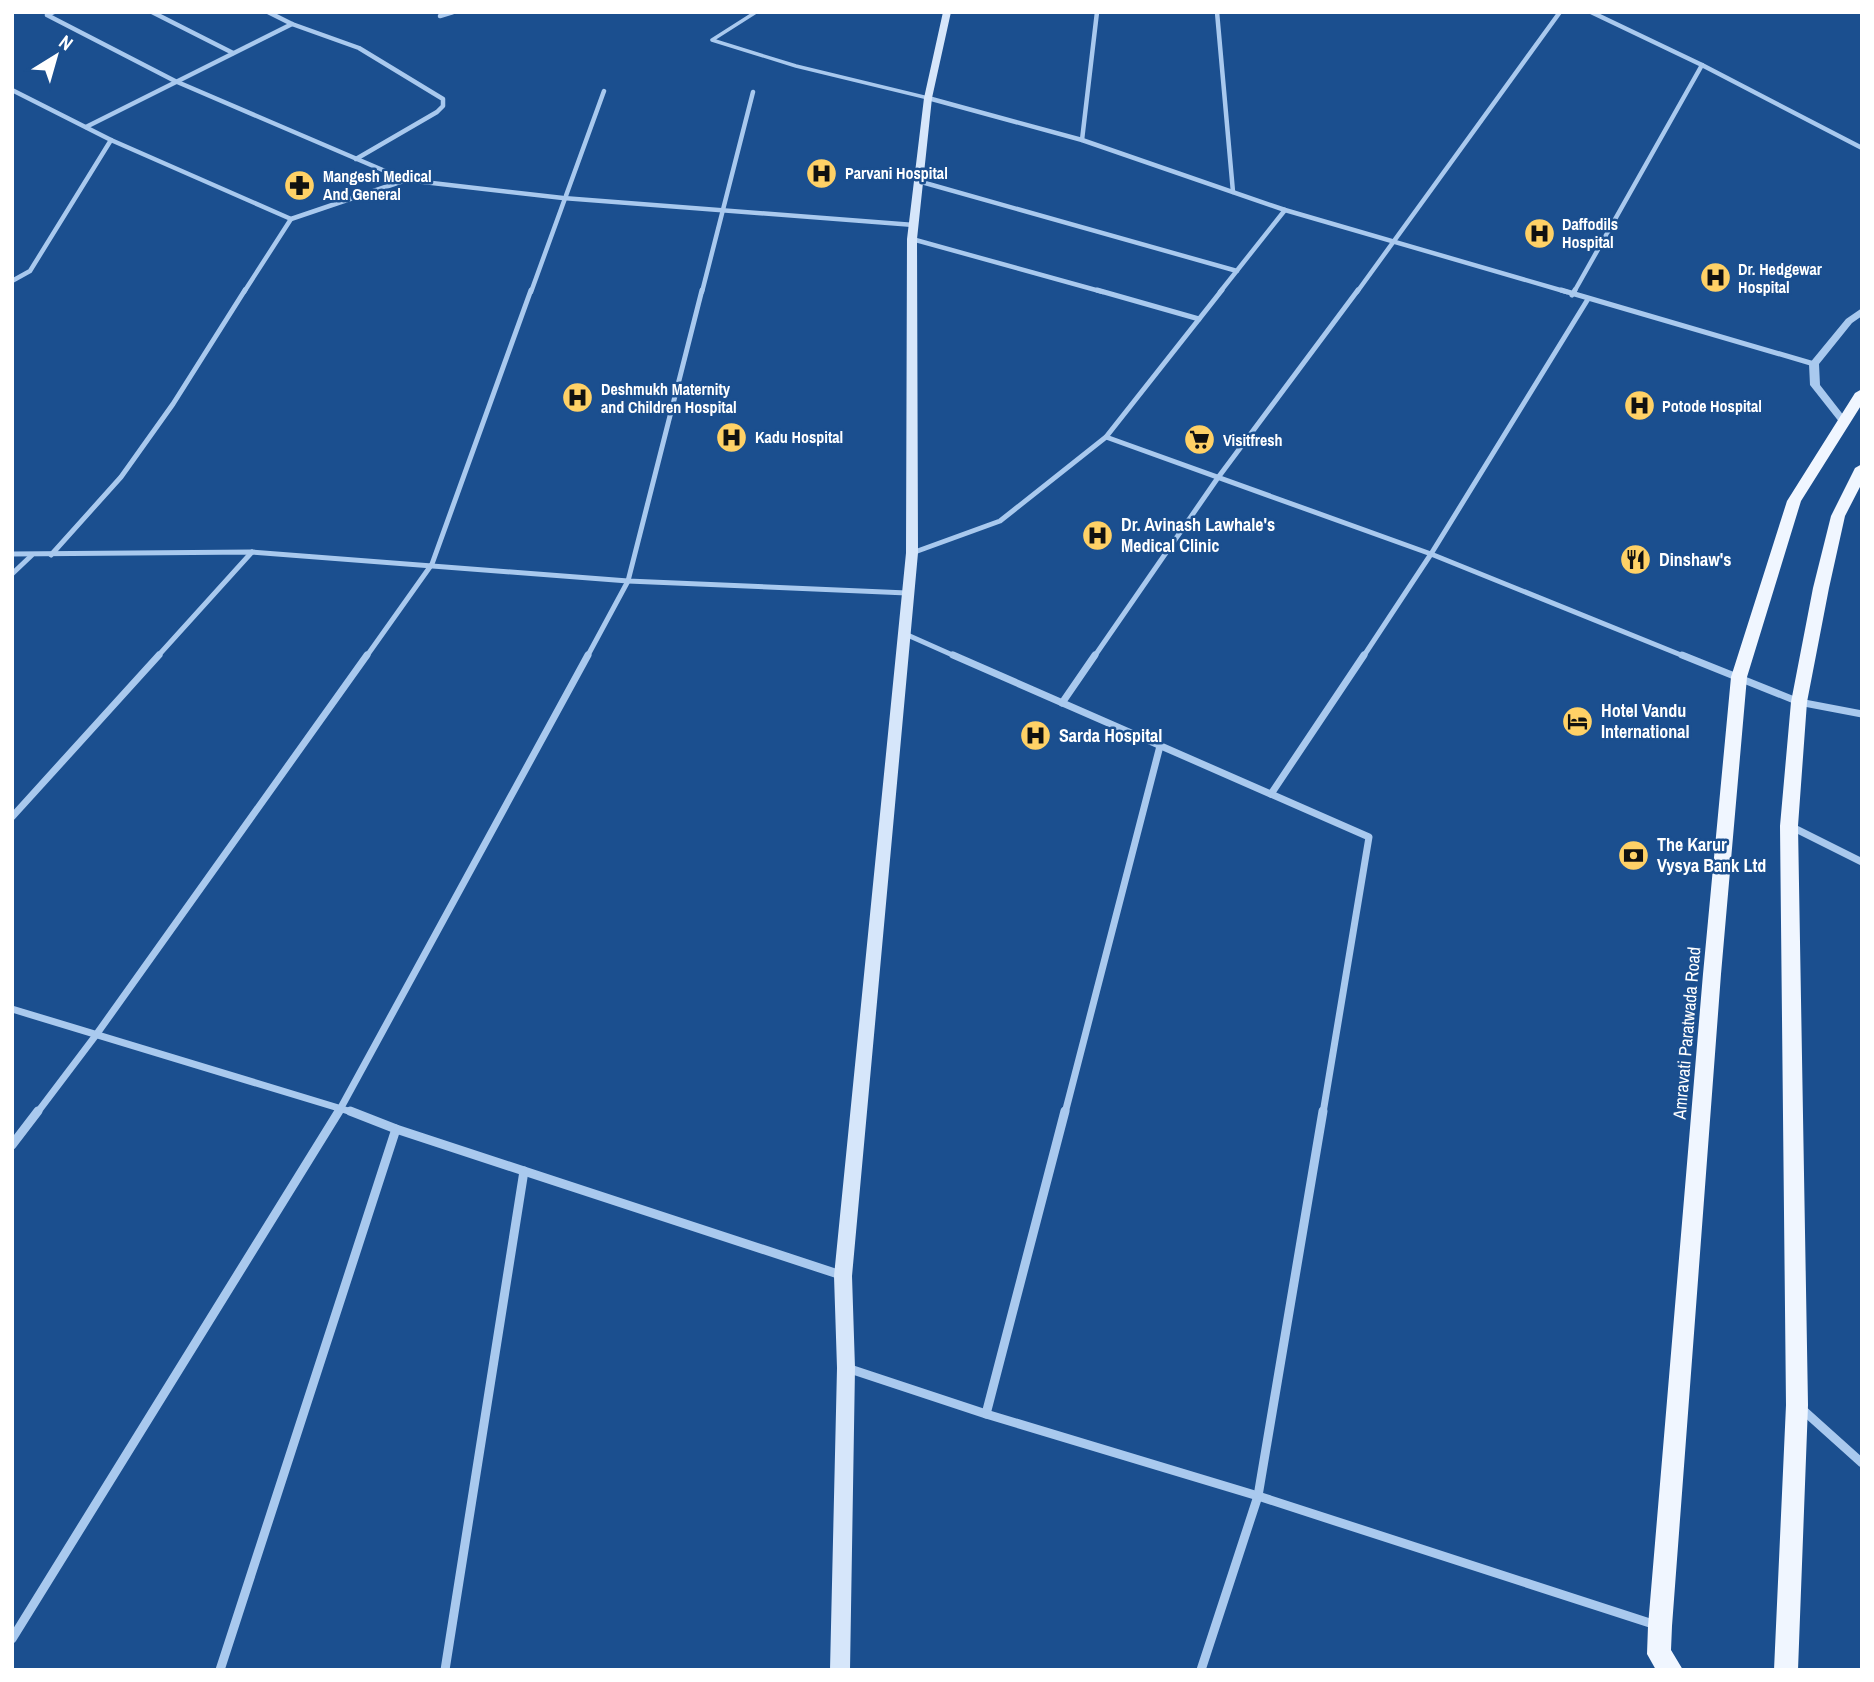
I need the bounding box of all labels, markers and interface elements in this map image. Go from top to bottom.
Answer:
north arrow [21,21,91,91]
text: N [54,29,79,56]
hospital icon: Parvani Hospital [805,156,839,190]
place label: Parvani Hospital [845,162,948,184]
place label: Mangesh Medical And General [323,165,432,205]
pharmacy icon: Mangesh Medical And General [283,168,317,202]
place label: Daffodils Hospital [1562,213,1618,253]
hospital icon: Daffodils Hospital [1522,216,1556,250]
place label: Dr. Hedgewar Hospital [1738,258,1823,298]
hospital icon: Dr. Hedgewar Hospital [1698,261,1732,295]
place label: Deshmukh Maternity and Children Hospital [601,378,737,418]
hospital icon: Deshmukh Maternity and Children Hospital [561,381,595,415]
hospital icon: Potode Hospital [1622,389,1656,423]
place label: Potode Hospital [1662,395,1762,417]
hospital icon: Kadu Hospital [715,420,749,454]
supermarket icon: Visitfresh [1183,423,1217,457]
place label: Kadu Hospital [755,426,843,448]
place label: Visitfresh [1223,429,1283,451]
place label: Dr. Avinash Lawhale's Medical Clinic [1121,512,1275,558]
hospital icon: Dr. Avinash Lawhale's Medical Clinic [1081,518,1115,552]
restaurant icon: Dinshaw's [1619,543,1653,577]
place label: Dinshaw's [1659,547,1731,572]
place label: Hotel Vandu International [1601,698,1690,744]
hotel icon: Hotel Vandu International [1561,704,1595,738]
hospital icon: Sarda Hospital [1019,719,1053,753]
place label: Sarda Hospital [1059,723,1162,748]
place label: The Karur Vysya Bank Ltd [1657,832,1766,878]
bank icon: The Karur Vysya Bank Ltd [1617,838,1651,872]
street label: Amravati Paratwada Road [1666,946,1706,1121]

